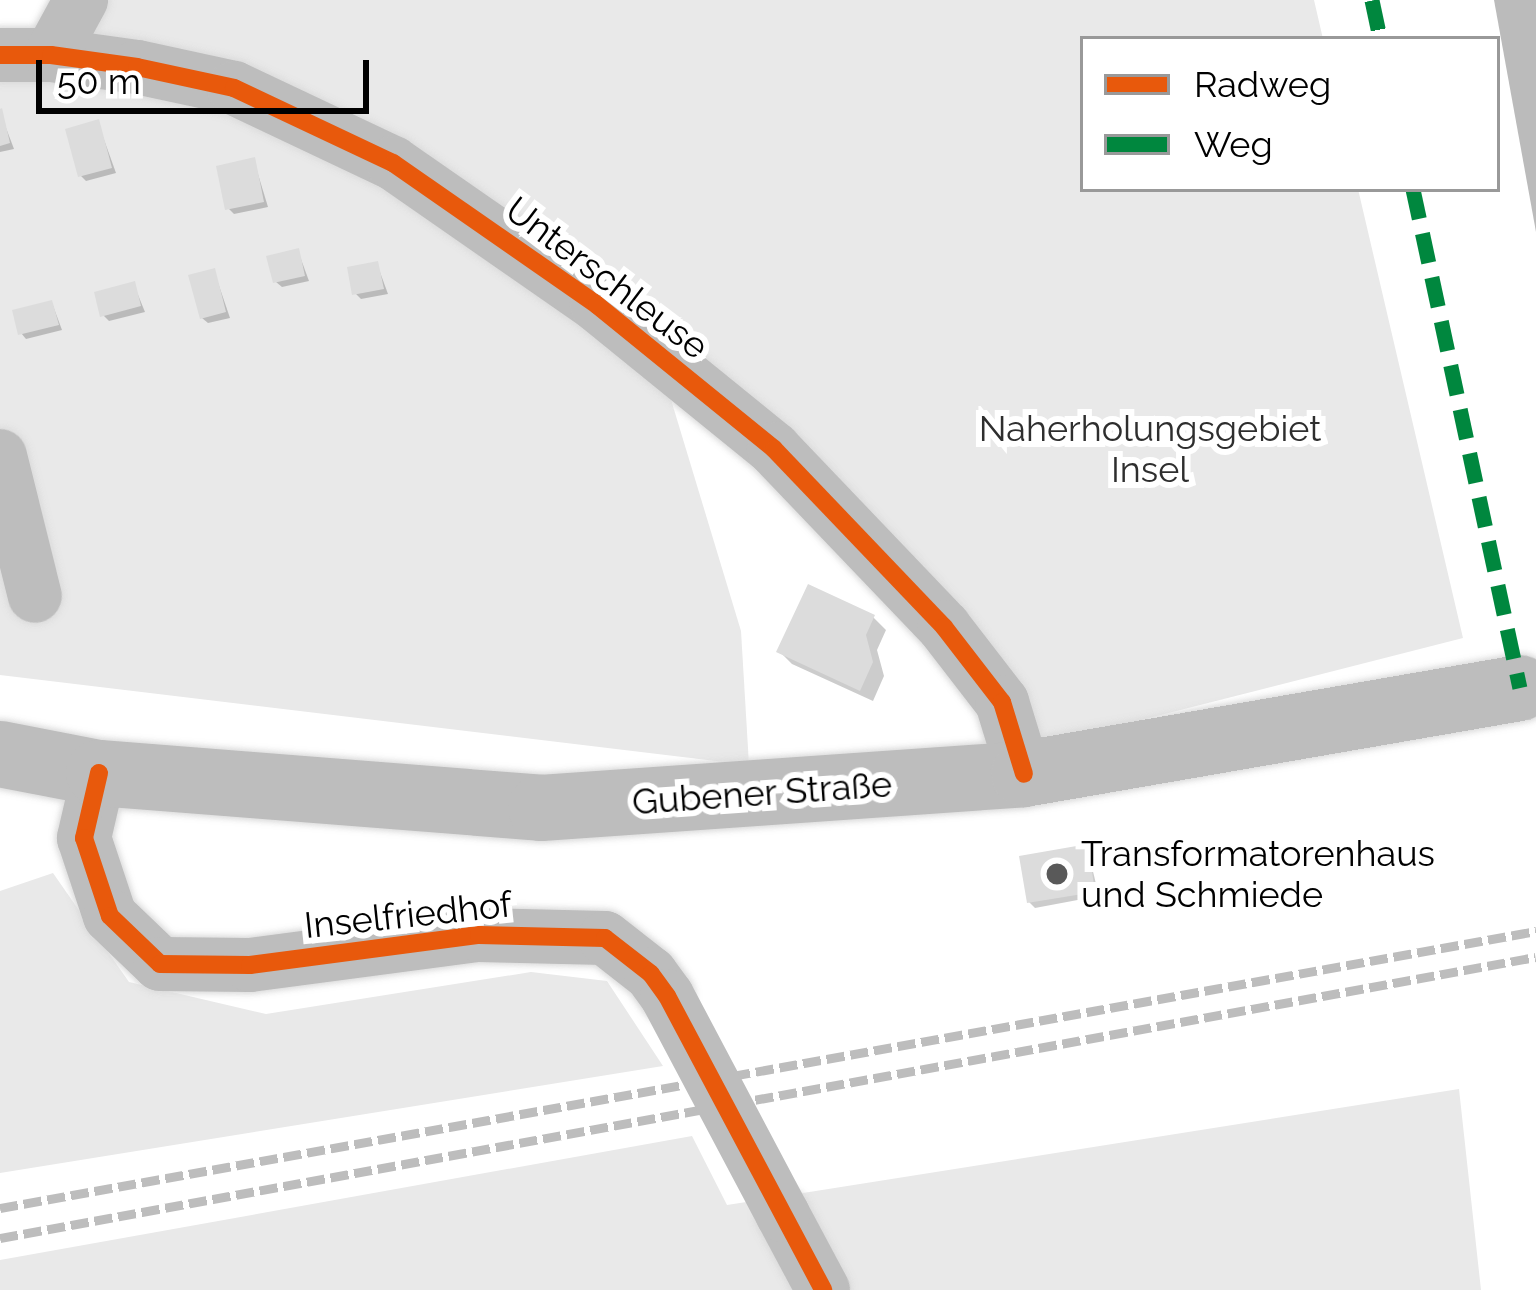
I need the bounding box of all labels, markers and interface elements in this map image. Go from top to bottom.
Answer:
scale bar [42,36,375,110]
legend [1080,36,1500,192]
text: 50 m [57,60,141,102]
text: Radweg [1194,63,1331,105]
text: Weg [1194,123,1273,165]
street label: Unterschleuse [497,188,717,368]
park label: Naherholungsgebiet Insel [979,406,1321,491]
street label: Gubener Straße [630,762,894,824]
place label: Transformatorenhaus und Schmiede [1081,831,1435,916]
marker: Transformatorenhaus und Schmiede [1044,861,1070,887]
street label: Inselfriedhof [302,883,514,947]

